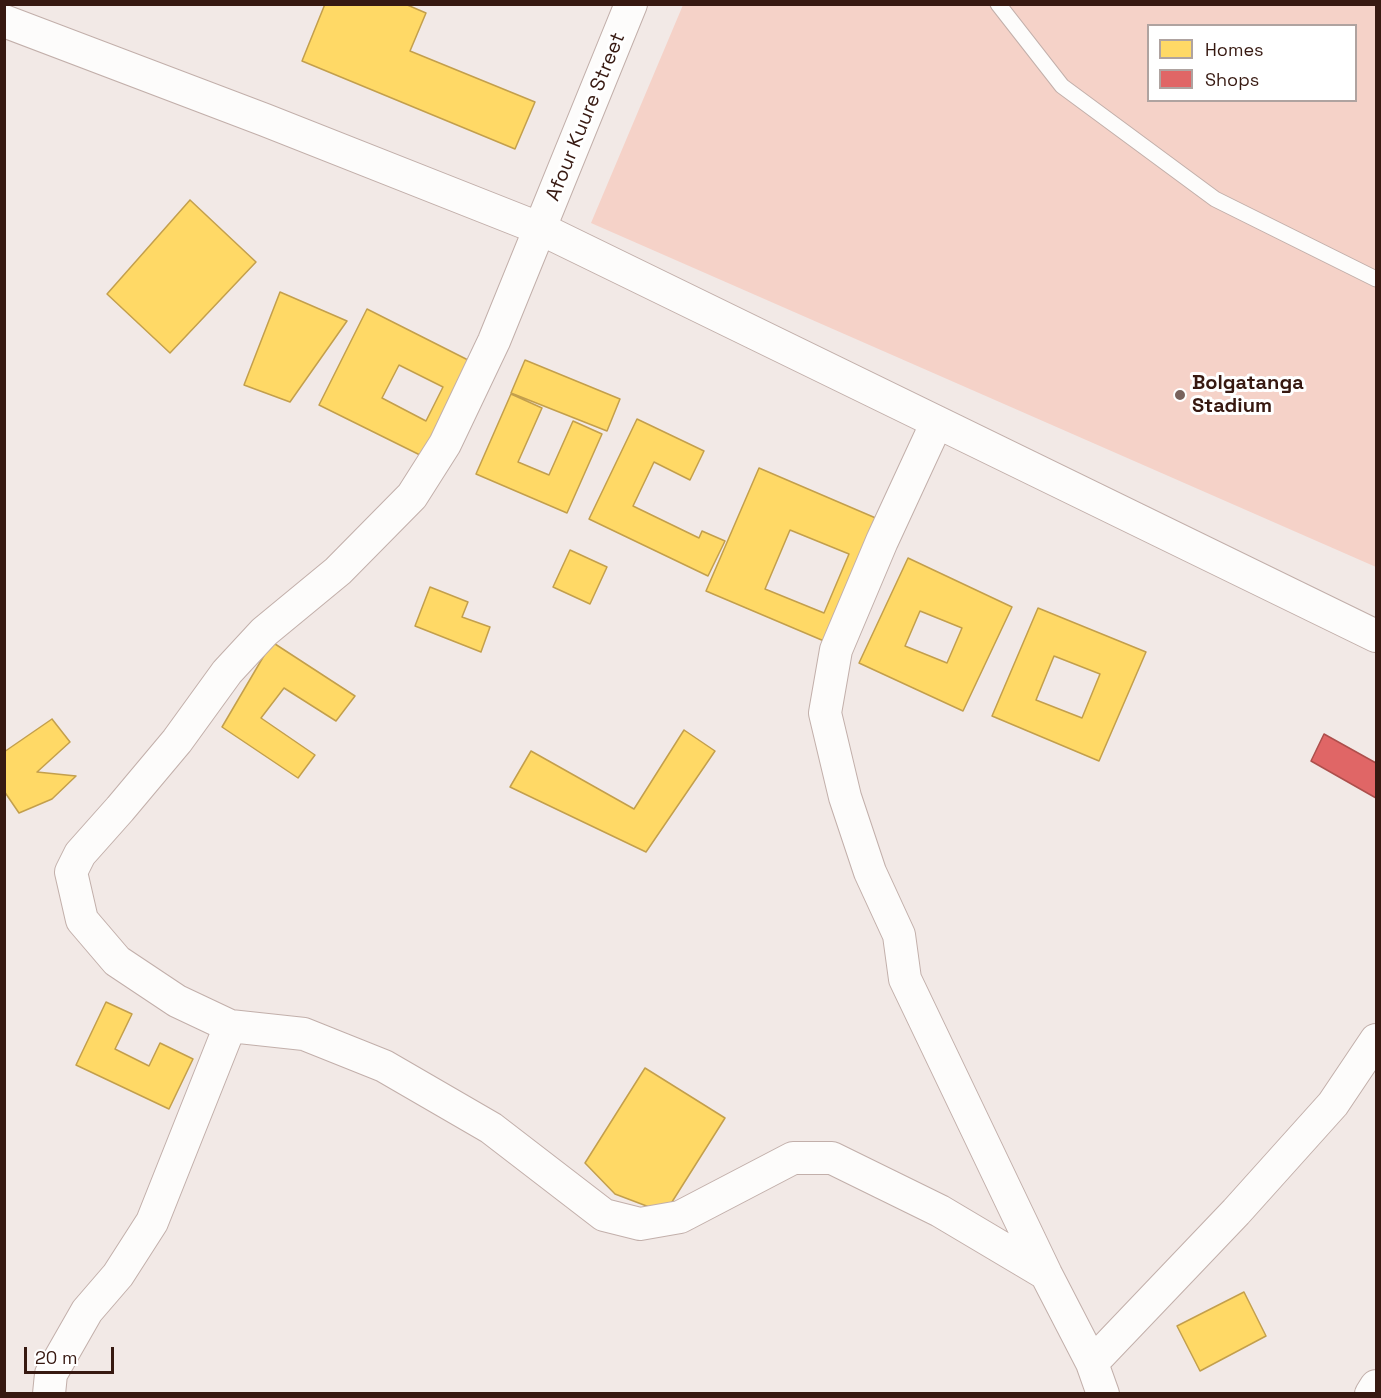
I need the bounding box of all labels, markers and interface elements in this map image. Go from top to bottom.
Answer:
legend [1147,24,1357,102]
street label: Afour Kuure Street [541,29,631,205]
text: Homes [1205,38,1264,61]
text: Shops [1205,68,1259,91]
place label: Bolgatanga Stadium [1192,372,1304,419]
marker: Bolgatanga Stadium [1173,388,1187,402]
scale bar [27,1335,117,1373]
text: 20 m [35,1346,78,1369]

